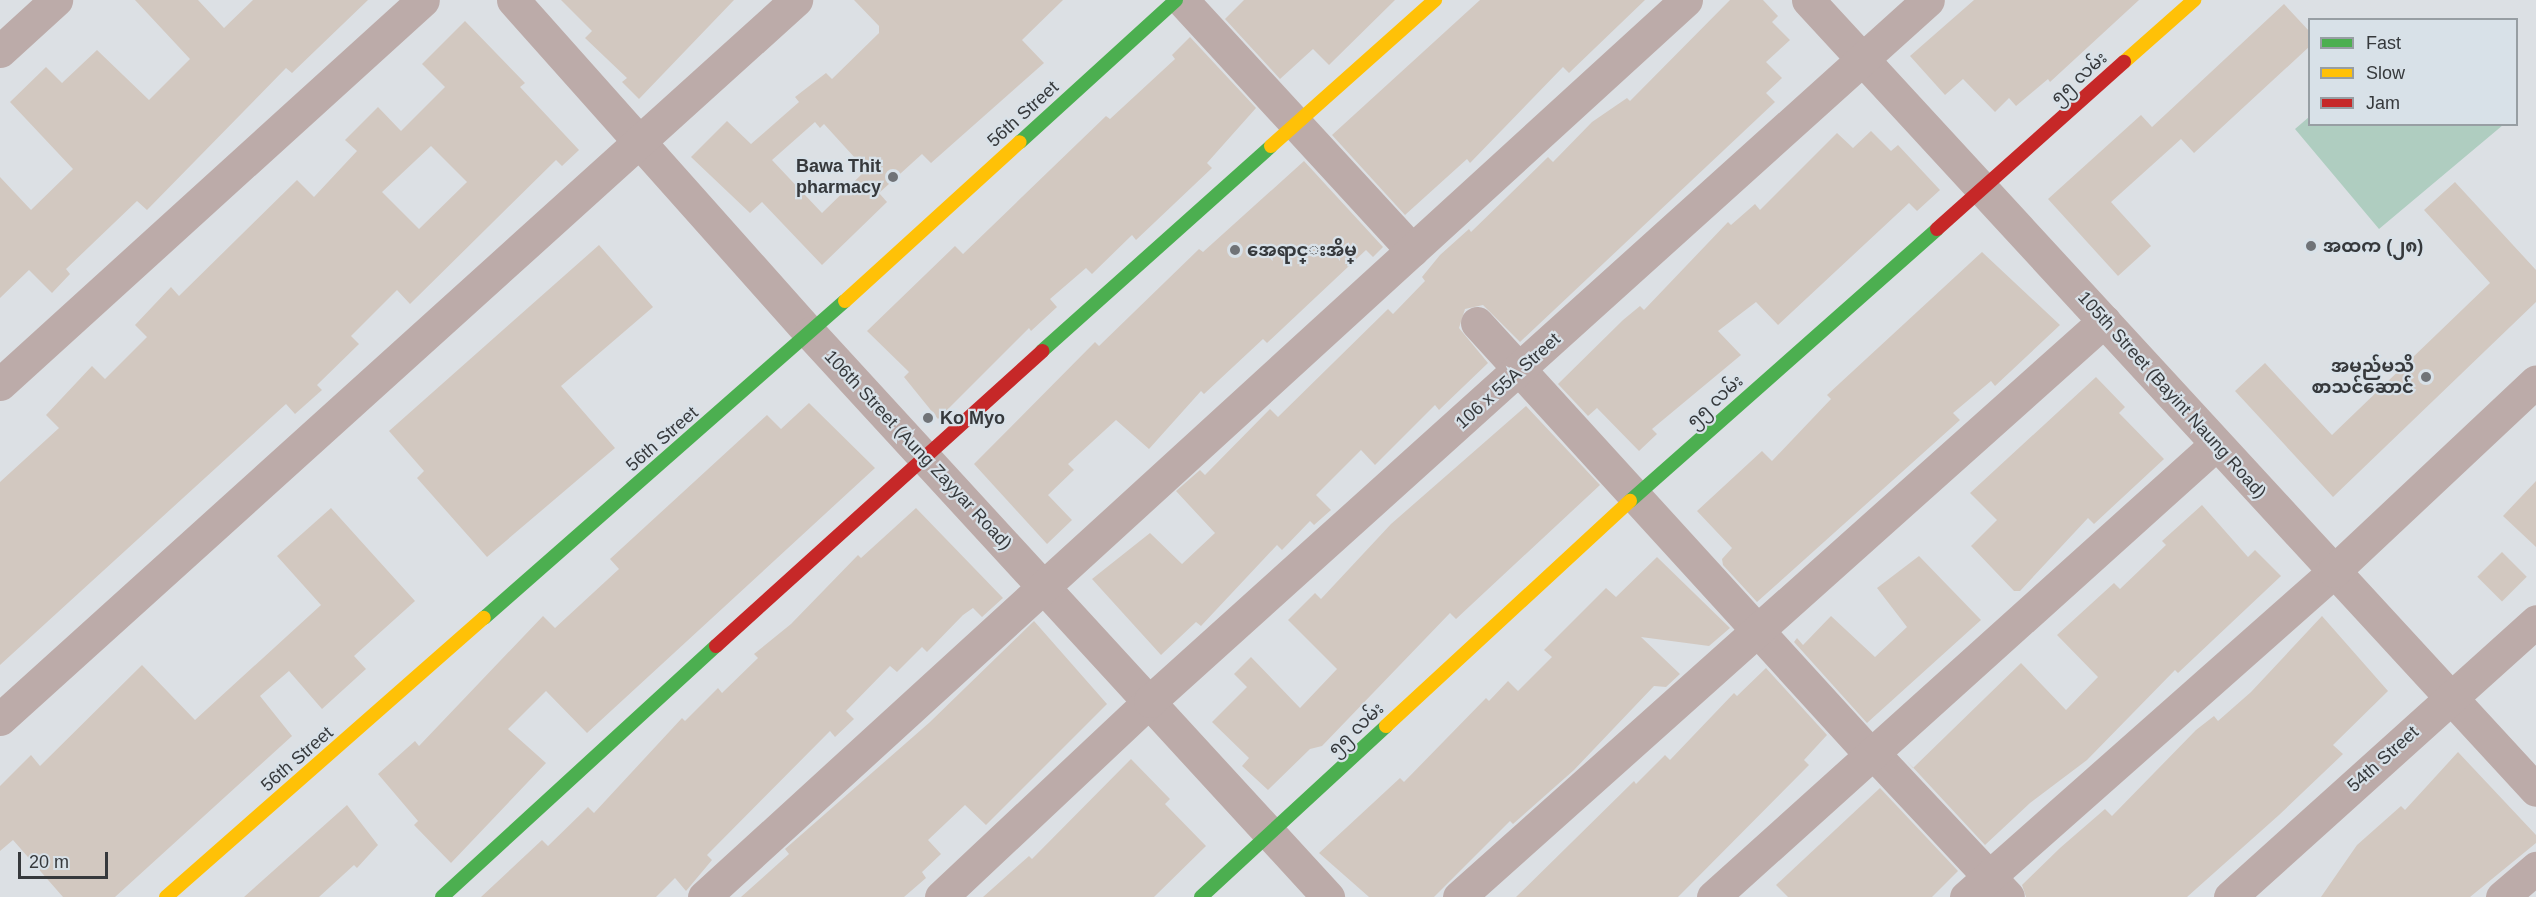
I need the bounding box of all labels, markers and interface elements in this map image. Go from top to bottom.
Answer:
legend [2308,18,2518,126]
text: Fast [2366,33,2401,53]
street label: ၅၅ လမ်း [2047,47,2111,109]
text: Slow [2366,63,2405,83]
street label: 56th Street [983,77,1063,151]
text: Jam [2366,93,2400,113]
place label: Bawa Thit pharmacy [796,156,881,198]
marker: Bawa Thit pharmacy [886,170,900,184]
place label: အထက (၂၈) [2323,235,2423,257]
place label: အေရာင္းအိမ္ [1247,239,1357,261]
marker: အထက (၂၈) [2304,239,2318,253]
marker: အေရာင္းအိမ္ [1228,243,1242,257]
street label: 105th Street (Bayint Naung Road) [2073,287,2271,503]
street label: 106 x 55A Street [1451,328,1565,434]
street label: 106th Street (Aung Zayyar Road) [820,346,1016,554]
place label: အမည်မသိ စာသင်ဆောင် [2312,356,2414,398]
street label: ၅၅ လမ်း [1683,370,1747,432]
marker: အမည်မသိ စာသင်ဆောင် [2419,370,2433,384]
street label: 56th Street [622,402,702,476]
place label: Ko Myo [940,407,1005,429]
marker: Ko Myo [921,411,935,425]
street label: ၅၅ လမ်း [1324,698,1388,760]
street label: 56th Street [257,722,337,796]
street label: 54th Street [2343,722,2423,796]
scale bar [21,840,111,878]
text: 20 m [29,852,69,872]

